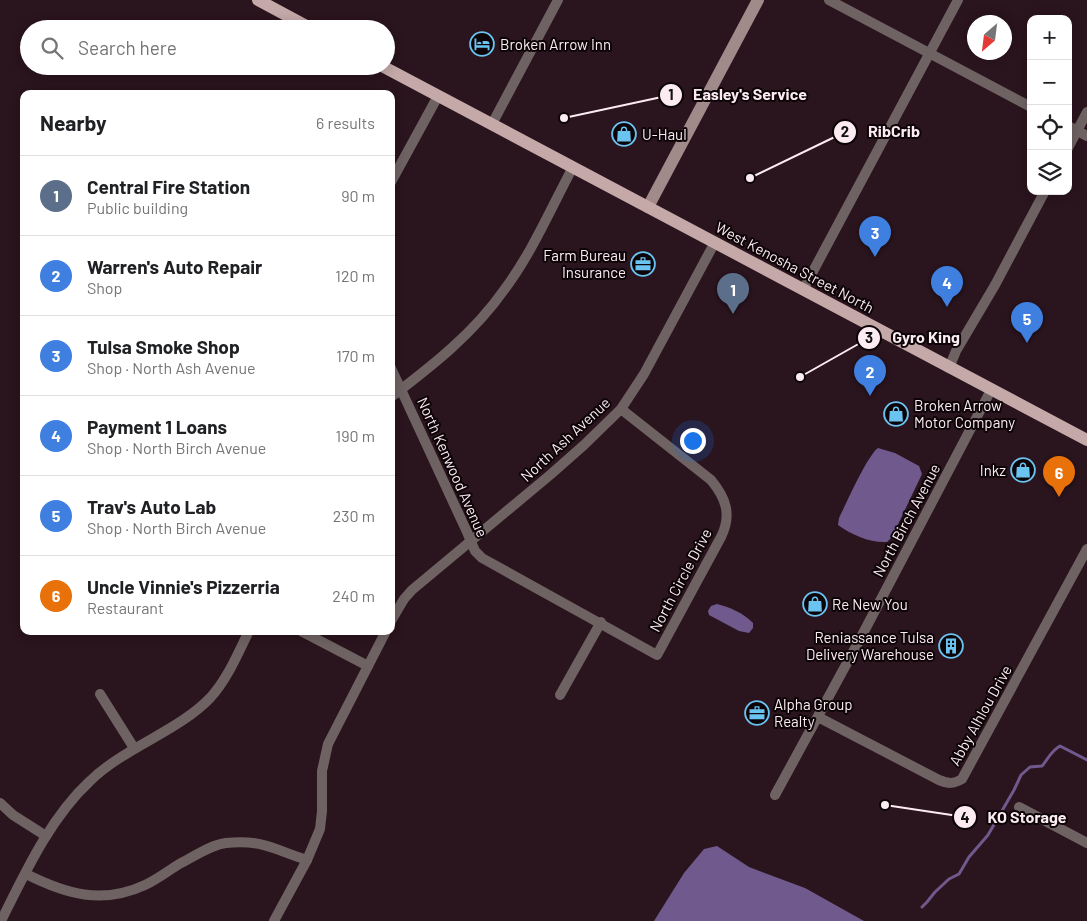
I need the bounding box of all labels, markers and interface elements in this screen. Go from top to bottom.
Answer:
north arrow [967,15,1012,60]
map controls [1027,15,1072,195]
button: + [1027,15,1072,60]
search box [20,20,395,75]
hotel icon: Broken Arrow Inn [469,31,495,57]
icon: search [38,34,66,62]
place label: Broken Arrow Inn [500,35,611,53]
text: Search here [78,36,177,59]
button: − [1027,60,1072,105]
callout: Easley's Service [658,79,817,110]
text: Easley's Service [693,84,807,103]
text: 1 [668,85,674,103]
button: locate [1027,105,1072,150]
text: Nearby [40,110,106,135]
text: 6 results [316,113,375,132]
callout: RibCrib [833,116,930,147]
shop icon: U-Haul [611,121,637,147]
text: RibCrib [868,121,920,140]
text: 2 [841,122,849,140]
place label: U-Haul [642,125,687,143]
button: layers [1027,150,1072,195]
text: Central Fire Station [87,175,250,198]
text: 1 [53,186,59,205]
text: 90 m [341,186,375,205]
text: Public building [87,198,188,217]
pin: 3 [859,216,891,257]
street label: West Kenosha Street North [713,218,877,316]
place label: Farm Bureau Insurance [543,246,626,281]
office icon: Farm Bureau Insurance [630,251,656,277]
text: Warren's Auto Repair [87,255,262,278]
text: 2 [52,266,60,285]
text: 120 m [335,266,375,285]
pin: 4 [931,266,963,307]
pin: 1 [717,273,749,314]
text: Shop [87,278,122,297]
pin: 5 [1011,302,1043,343]
callout: Gyro King [857,322,969,353]
text: Gyro King [892,327,960,346]
text: 3 [865,328,873,346]
text: Tulsa Smoke Shop [87,335,240,358]
text: 3 [52,346,60,365]
text: 170 m [336,346,375,365]
pin: 2 [854,355,886,396]
text: Shop · North Ash Avenue [87,358,255,377]
street label: North Ash Avenue [517,393,613,485]
street label: North Kenwood Avenue [414,394,492,540]
place label: Broken Arrow Motor Company [914,396,1015,431]
shop icon: Broken Arrow Motor Company [883,401,909,427]
text: Payment 1 Loans [87,415,227,438]
text: 4 [51,426,61,445]
text: 190 m [336,426,375,445]
your location [680,428,706,454]
text: Shop · North Birch Avenue [87,438,266,457]
pin: 6 [1043,456,1075,497]
shop icon: Inkz [1010,457,1036,483]
street label: North Birch Avenue [869,460,943,580]
place label: Inkz [980,461,1006,479]
text: Trav's Auto Lab [87,495,216,518]
text: 5 [52,506,60,525]
text: 230 m [333,506,375,525]
text: Shop · North Birch Avenue [87,518,266,537]
street label: North Circle Drive [645,525,715,635]
text: Uncle Vinnie's Pizzerria [87,575,280,598]
text: 6 [52,586,60,605]
text: 240 m [332,586,375,605]
shop icon: Re New You [802,591,828,617]
place label: Re New You [832,595,908,613]
text: Restaurant [87,598,164,617]
place label: Reniassance Tulsa Delivery Warehouse [806,628,934,663]
building icon: Reniassance Tulsa Delivery Warehouse [938,633,964,659]
street label: Abby Alhlou Drive [945,662,1015,768]
place label: Alpha Group Realty [774,695,853,730]
office icon: Alpha Group Realty [744,700,770,726]
callout: KO Storage [953,802,1077,833]
text: KO Storage [987,807,1067,826]
text: 4 [960,808,970,826]

